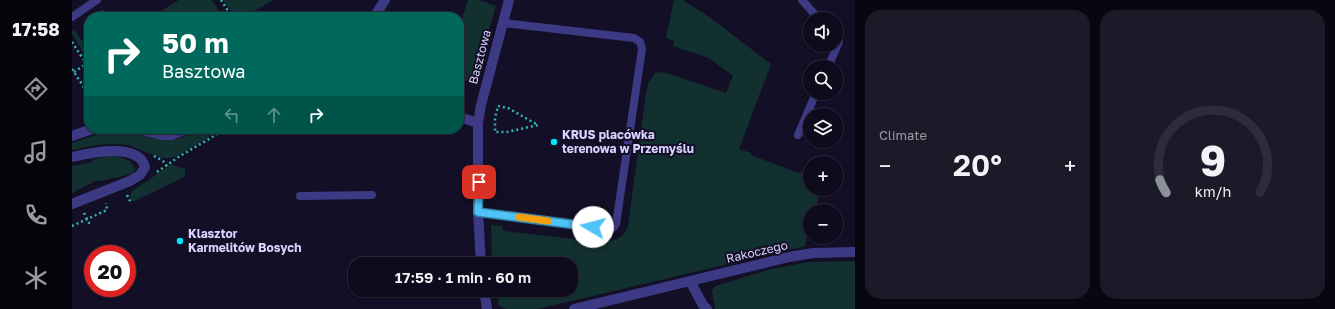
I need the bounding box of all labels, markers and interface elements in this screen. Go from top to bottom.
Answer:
map controls [803,12,843,244]
button: sound [803,12,843,52]
text: 17:58 [12,18,60,40]
text: 50 m [162,26,229,59]
icon: right [96,28,148,80]
street label: Basztowa [465,28,494,86]
text: Basztowa [162,60,246,82]
button: search [803,60,843,100]
icon: directions [22,75,50,103]
icon: left [221,104,243,126]
icon: ahead [263,104,285,126]
icon: right [305,104,327,126]
button: layers [803,108,843,148]
place label: KRUS placówka terenowa w Przemyślu [562,127,694,156]
text: Climate [879,127,927,143]
text: 9 [1199,134,1226,184]
marker: KRUS placówka terenowa w Przemyślu [549,137,559,147]
icon: music [22,138,50,166]
text: 20° [953,147,1002,183]
text: − [879,152,891,179]
text: + [1064,152,1076,179]
button: + [803,156,843,196]
pin [462,165,496,199]
icon: arrive [468,171,490,193]
text: km/h [1194,182,1231,199]
icon: phone [22,201,50,229]
button: − [803,204,843,244]
position arrow [572,206,614,248]
place label: Klasztor Karmelitów Bosych [188,226,301,255]
marker: Klasztor Karmelitów Bosych [175,236,185,246]
street label: Rakoczego [725,237,789,266]
speed limit sign: 20 [84,245,136,297]
icon: climate [22,264,50,292]
text: 17:59 · 1 min · 60 m [395,268,531,286]

